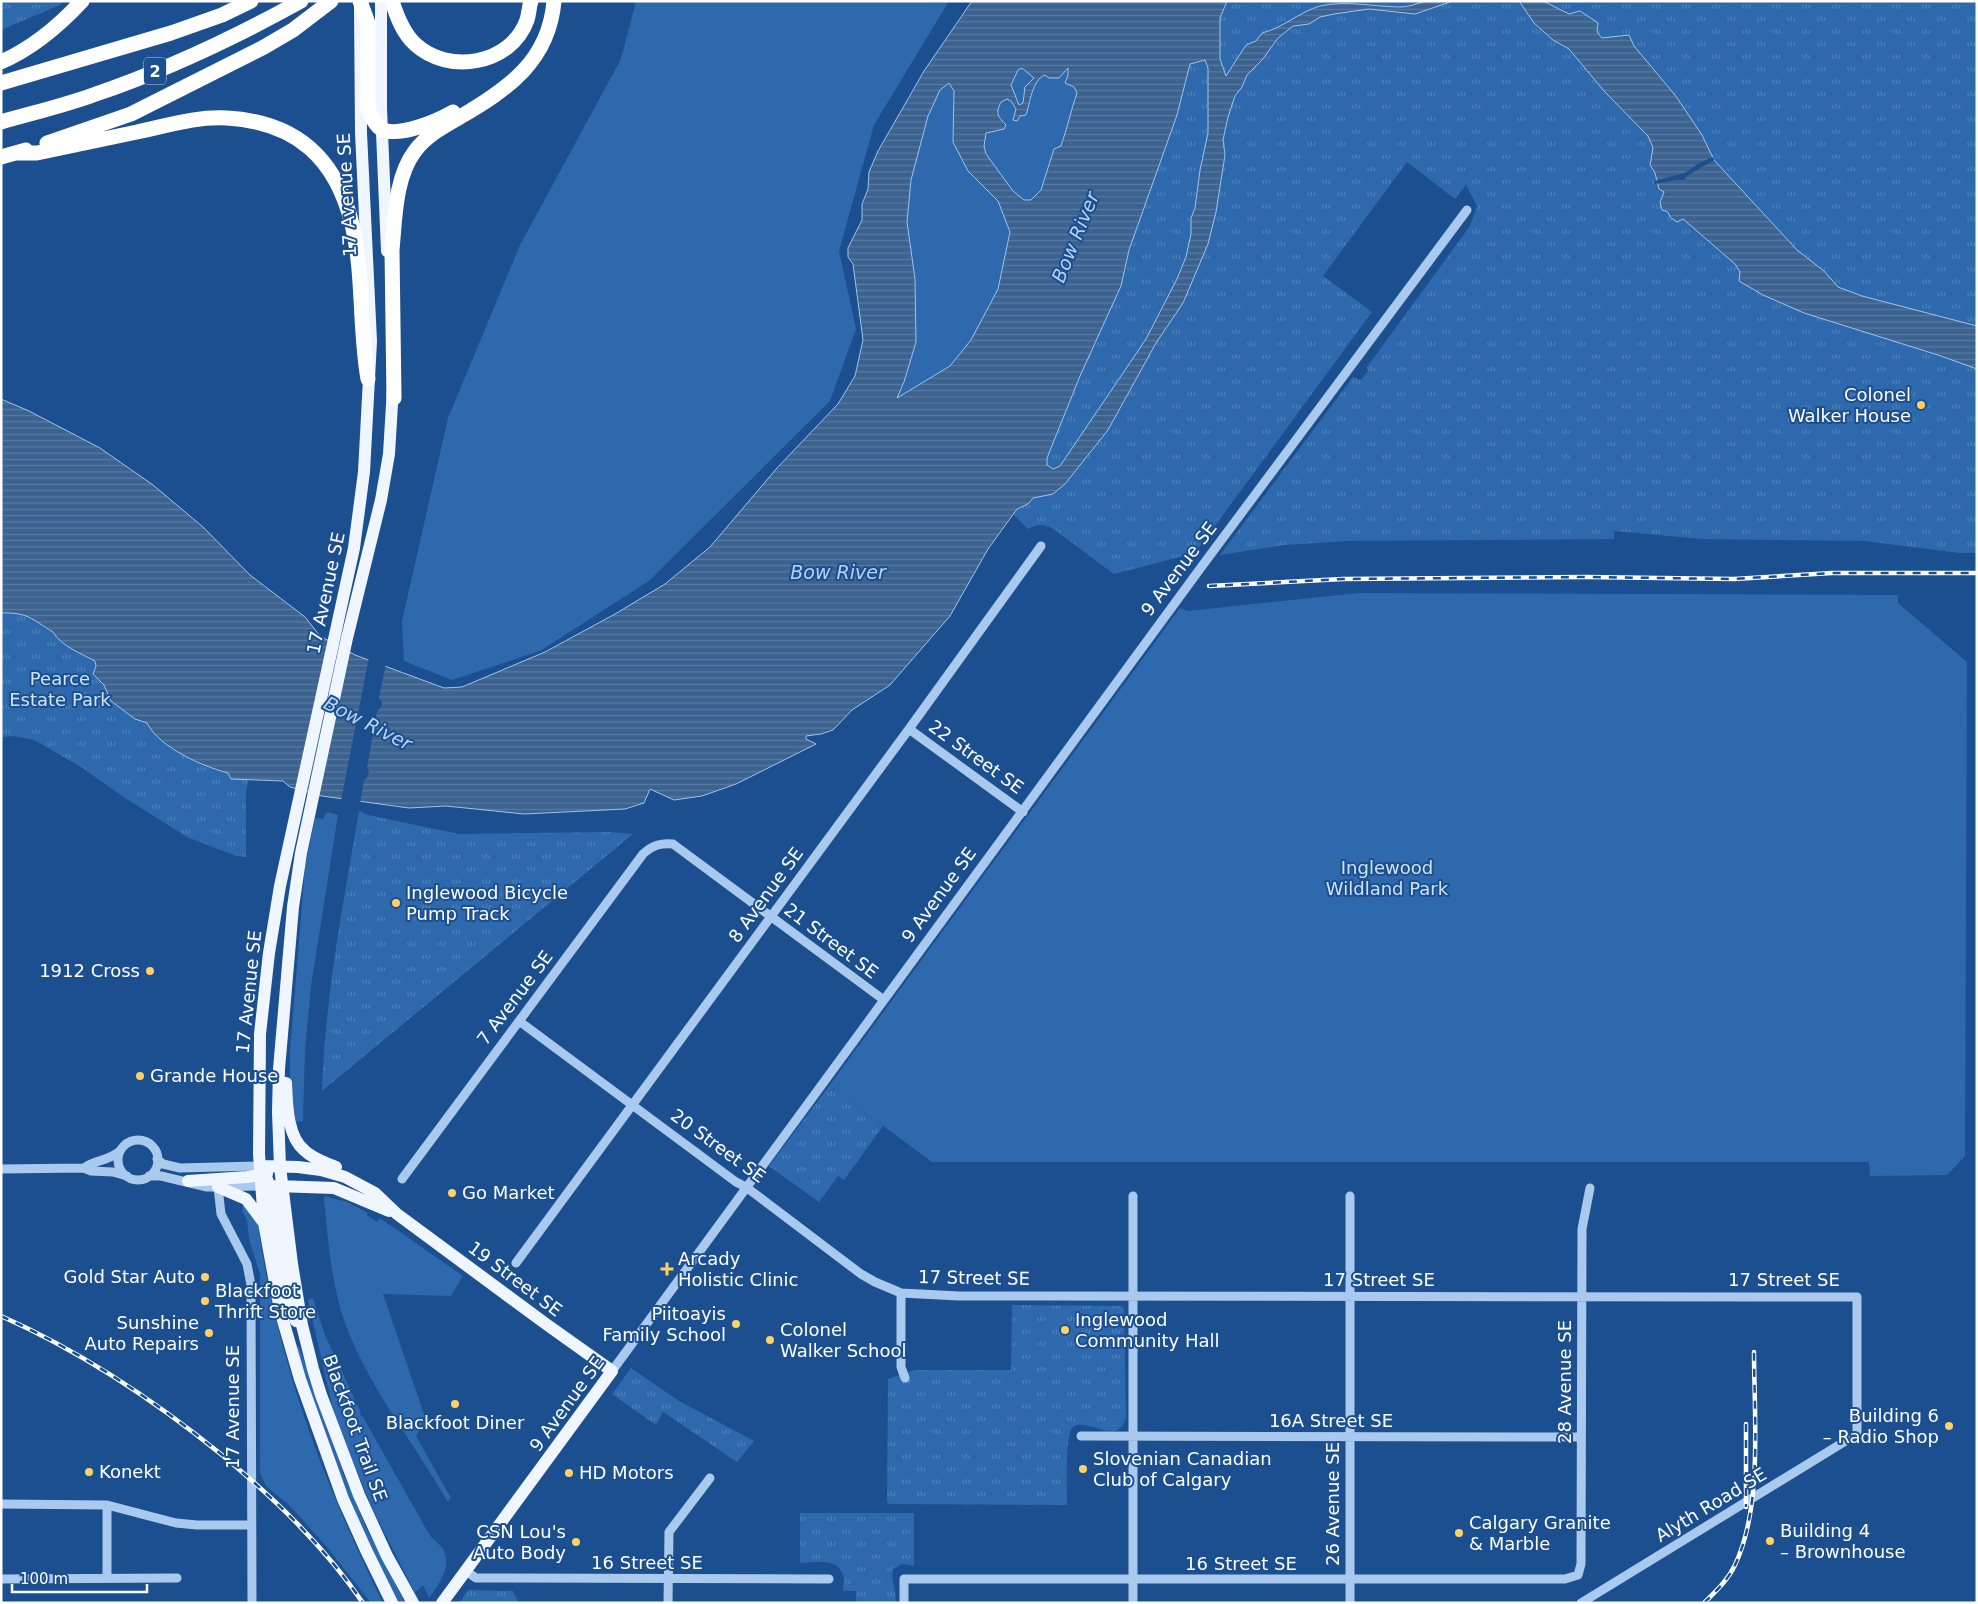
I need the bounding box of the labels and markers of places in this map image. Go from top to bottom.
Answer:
place label: Colonel Walker House [1788,384,1911,426]
marker: Colonel Walker House [1915,399,1927,411]
place label: Inglewood Bicycle Pump Track [406,882,568,924]
marker: Inglewood Bicycle Pump Track [390,897,402,909]
place label: 1912 Cross [39,960,140,981]
marker: 1912 Cross [144,965,156,977]
place label: Grande House [150,1065,278,1086]
marker: Grande House [134,1070,146,1082]
place label: Go Market [462,1182,555,1203]
marker: Go Market [446,1187,458,1199]
place label: Arcady Holistic Clinic [678,1248,798,1290]
marker: Arcady Holistic Clinic [660,1262,674,1276]
place label: Gold Star Auto [63,1266,195,1287]
marker: Gold Star Auto [199,1271,211,1283]
place label: Blackfoot Thrift Store [214,1280,316,1322]
marker: Blackfoot Thrift Store [199,1295,211,1307]
place label: Piitoayis Family School [603,1303,726,1345]
place label: Inglewood Community Hall [1075,1309,1219,1351]
place label: Sunshine Auto Repairs [84,1312,199,1354]
marker: Piitoayis Family School [730,1318,742,1330]
place label: Colonel Walker School [780,1319,906,1361]
marker: Inglewood Community Hall [1059,1324,1071,1336]
marker: Sunshine Auto Repairs [203,1327,215,1339]
marker: Colonel Walker School [764,1334,776,1346]
marker: Blackfoot Diner [449,1398,461,1410]
place label: Building 6 – Radio Shop [1823,1405,1939,1447]
place label: Blackfoot Diner [386,1412,525,1433]
marker: Building 6 – Radio Shop [1943,1420,1955,1432]
place label: Slovenian Canadian Club of Calgary [1093,1448,1272,1490]
place label: Konekt [99,1461,161,1482]
place label: HD Motors [579,1462,674,1483]
marker: Slovenian Canadian Club of Calgary [1077,1463,1089,1475]
marker: Konekt [83,1466,95,1478]
marker: HD Motors [563,1467,575,1479]
place label: Calgary Granite & Marble [1469,1512,1611,1554]
place label: Building 4 – Brownhouse [1780,1520,1906,1562]
place label: CSN Lou's Auto Body [473,1521,566,1563]
marker: Calgary Granite & Marble [1453,1527,1465,1539]
marker: Building 4 – Brownhouse [1764,1535,1776,1547]
marker: CSN Lou's Auto Body [570,1536,582,1548]

